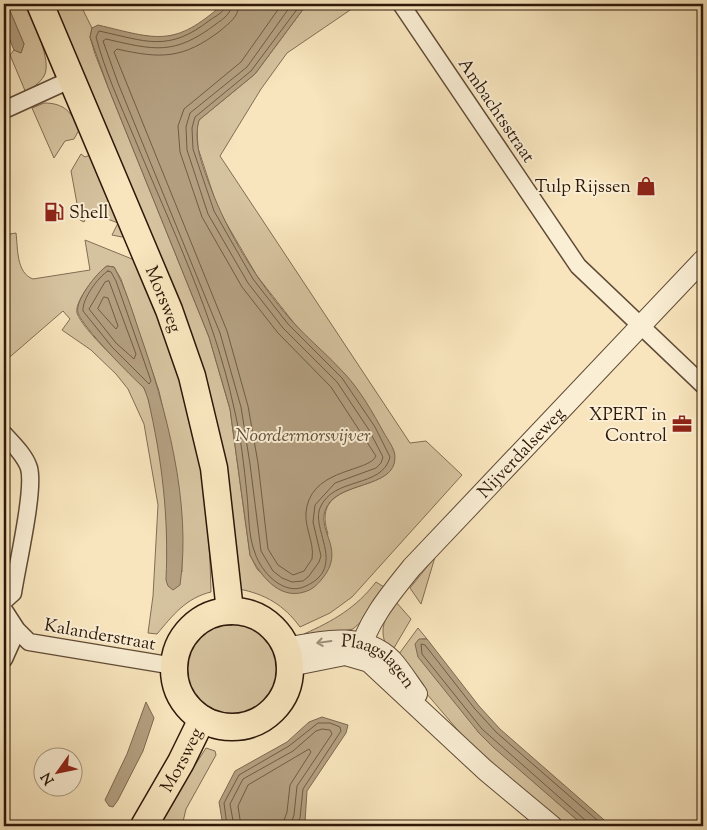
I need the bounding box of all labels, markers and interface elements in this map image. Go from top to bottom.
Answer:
street label: Ambachtsstraat [451,54,540,169]
place label: Tulp Rijssen [535,175,631,201]
shop icon: Tulp Rijssen [635,175,657,197]
fuel station icon: Shell [43,201,65,223]
place label: Shell [69,201,108,227]
street label: Morsweg [137,262,187,337]
street label: Nijverdalseweg [472,402,572,505]
place label: XPERT in Control [589,403,667,450]
office icon: XPERT in Control [671,413,693,435]
water label: Noordermorsvijver [235,423,371,450]
street label: Kalanderstraat [42,613,157,659]
street label: Plaagslagen [340,629,421,695]
one-way arrow [316,637,332,647]
street label: Morsweg [155,724,211,798]
north arrow [32,748,82,798]
text: N [37,768,60,788]

